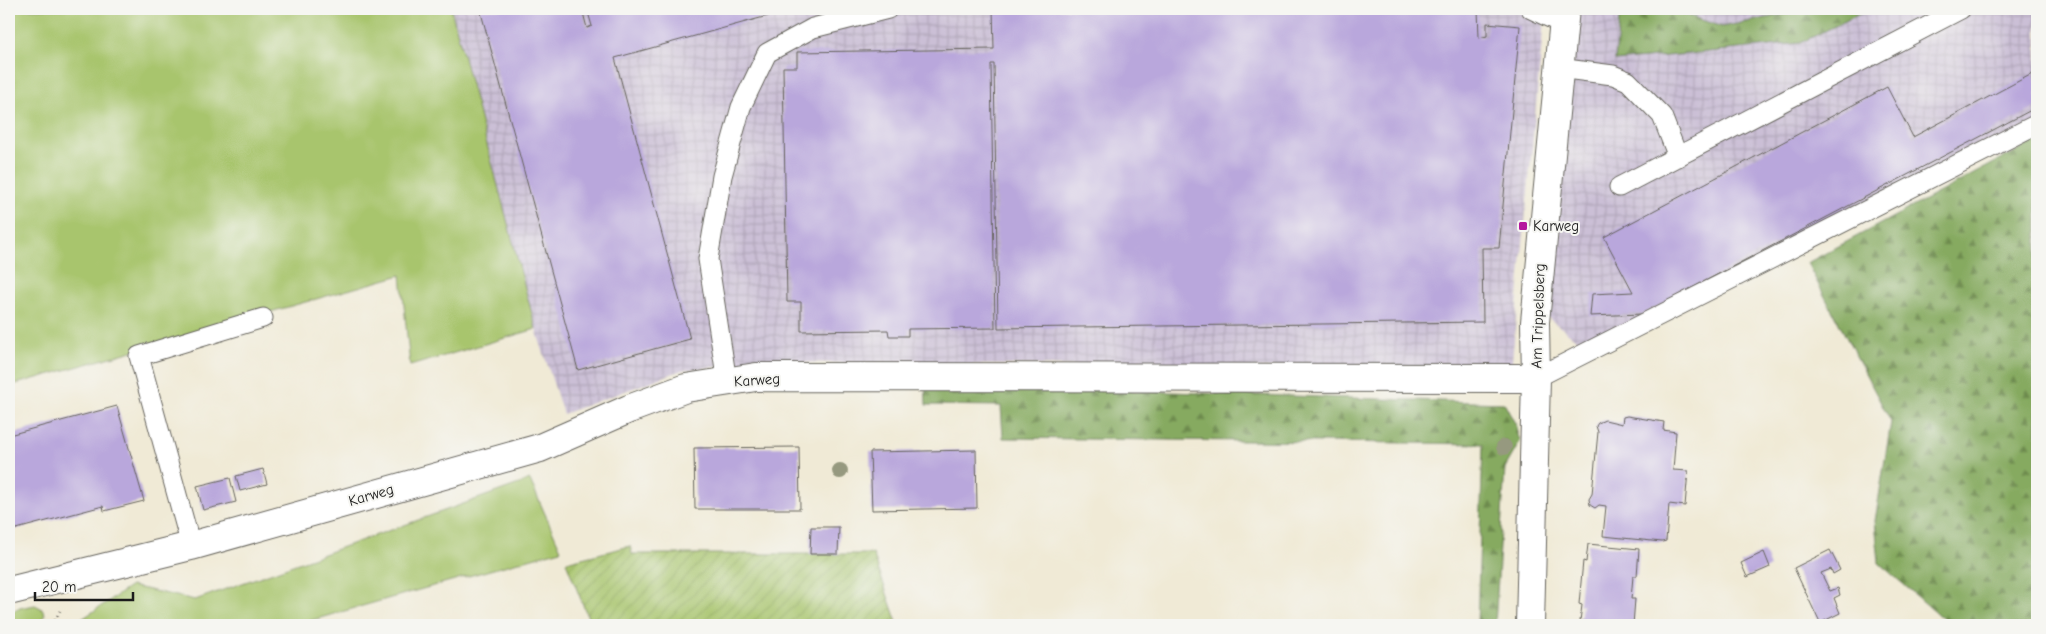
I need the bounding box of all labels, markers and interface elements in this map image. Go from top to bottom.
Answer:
place label: Karweg [1533,217,1579,235]
marker: Karweg [1517,220,1529,232]
street label: Am Trippelsberg [1527,263,1549,369]
street label: Karweg [733,369,781,391]
street label: Karweg [346,480,396,510]
scale bar [35,569,132,601]
text: 20 m [42,578,76,596]

